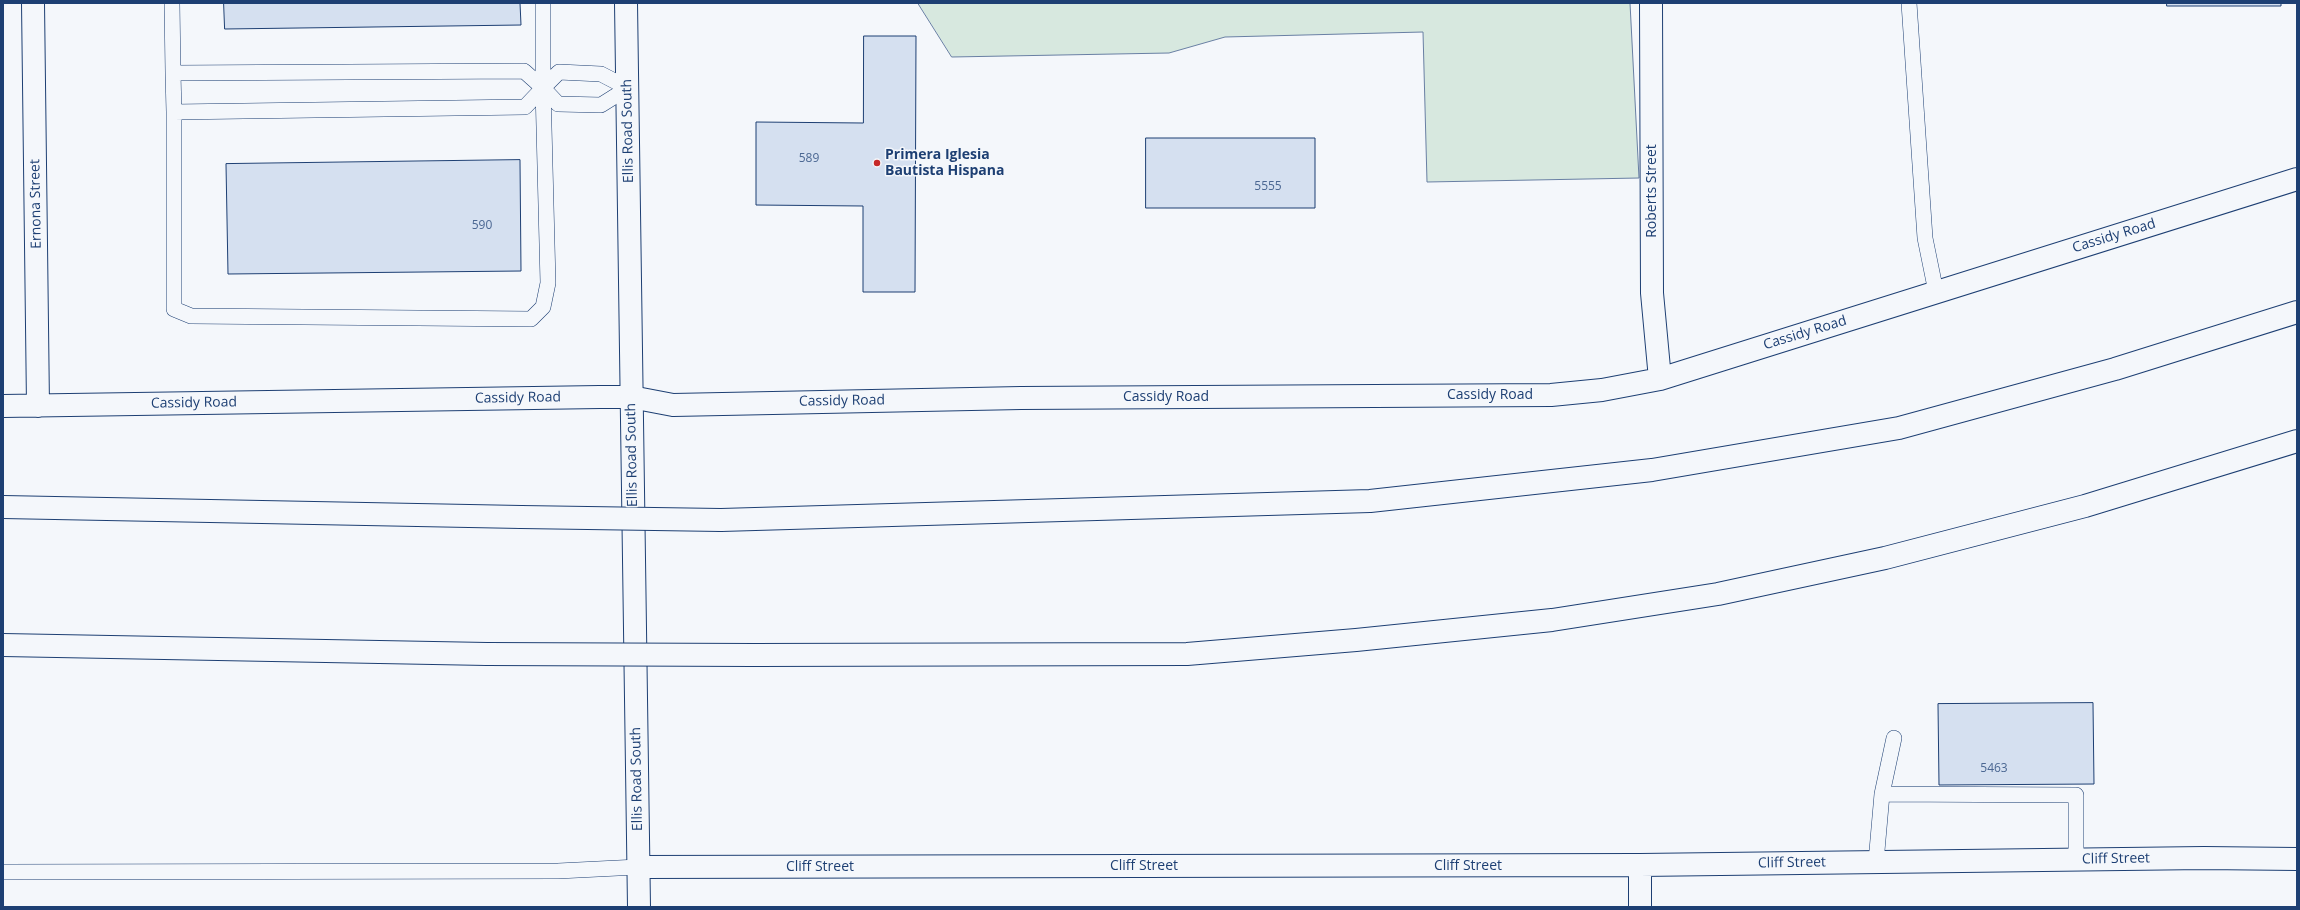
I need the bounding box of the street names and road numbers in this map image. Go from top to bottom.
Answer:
street label: Ellis Road South [619,79,637,183]
street label: Roberts Street [1644,144,1660,238]
street label: Ernona Street [27,159,45,249]
street label: Cassidy Road [2070,215,2158,257]
street label: Cassidy Road [1761,312,1849,354]
street label: Cassidy Road [1447,387,1533,403]
street label: Cassidy Road [475,389,561,407]
street label: Cassidy Road [1123,389,1209,405]
street label: Cassidy Road [799,392,885,410]
street label: Cassidy Road [151,394,237,412]
street label: Ellis Road South [623,403,641,507]
street label: Ellis Road South [628,727,646,831]
street label: Cliff Street [2082,850,2150,868]
street label: Cliff Street [1758,854,1826,872]
street label: Cliff Street [1110,858,1178,874]
street label: Cliff Street [1434,858,1502,874]
street label: Cliff Street [786,859,854,875]

